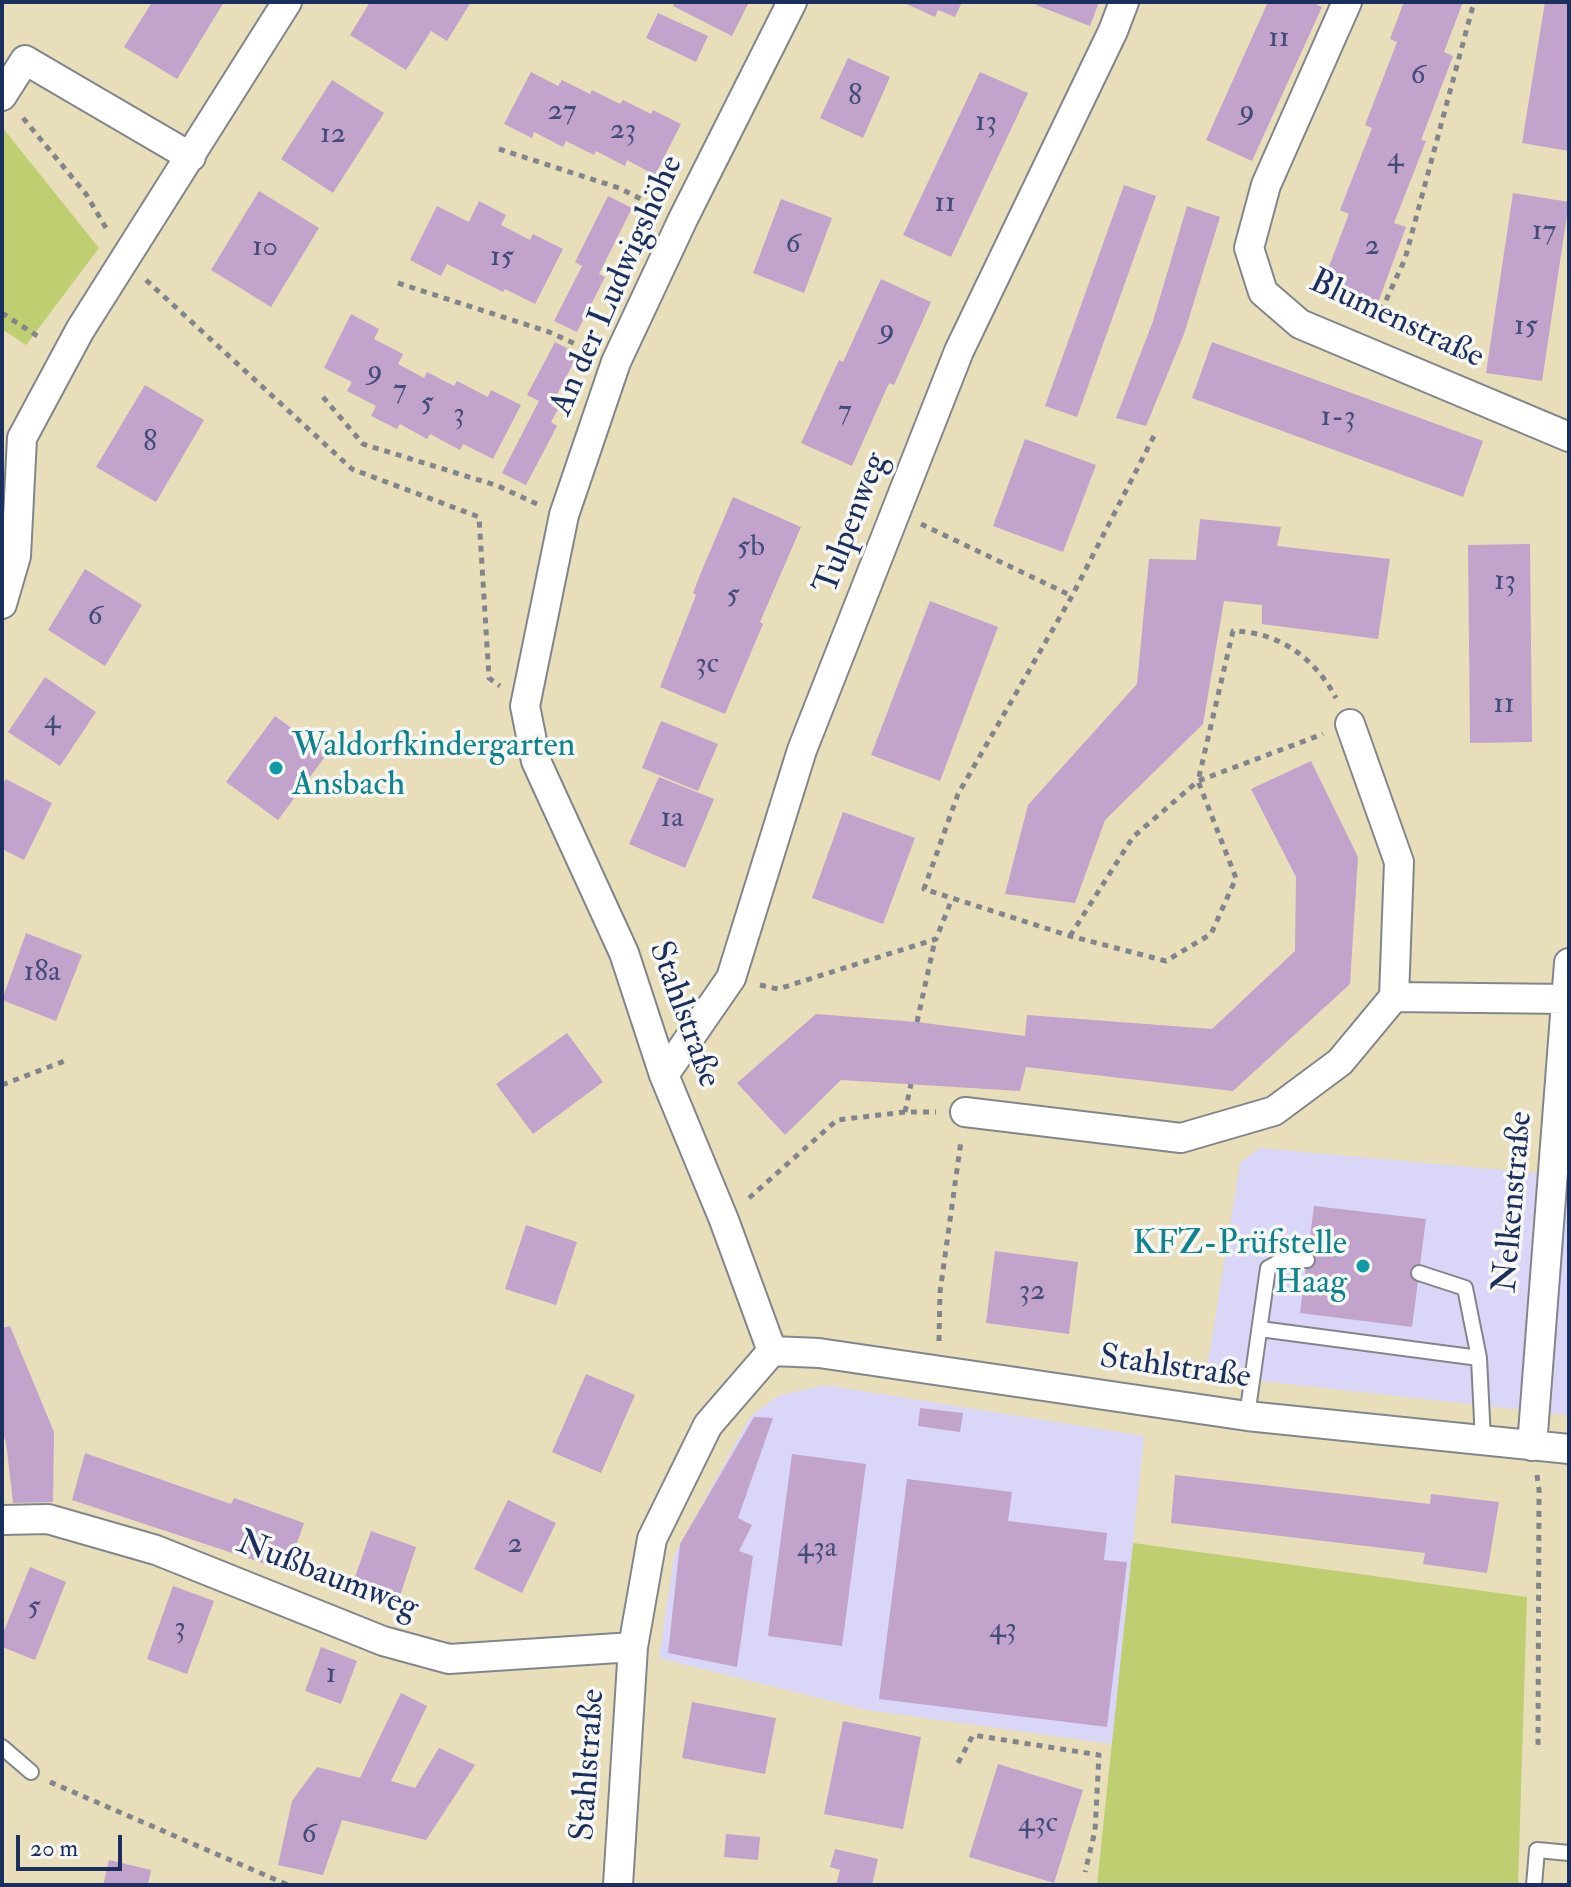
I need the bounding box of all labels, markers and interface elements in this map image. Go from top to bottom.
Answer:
house number: 11 [1268,22,1290,58]
house number: 6 [1410,59,1426,95]
house number: 8 [848,80,862,116]
house number: 27 [548,95,576,131]
house number: 9 [1239,95,1255,131]
house number: 13 [975,106,997,142]
house number: 23 [610,114,636,150]
house number: 12 [320,118,346,154]
house number: 4 [1387,142,1403,178]
street label: An der Ludwigshöhe [542,150,694,422]
house number: 11 [934,187,956,223]
house number: 17 [1532,215,1556,251]
house number: 6 [785,228,801,264]
house number: 2 [1364,230,1380,266]
house number: 10 [252,231,278,267]
house number: 15 [490,241,514,277]
street label: Blumenstraße [1302,263,1490,379]
house number: 15 [1514,310,1538,346]
house number: 9 [879,314,895,350]
house number: 9 [367,355,383,391]
house number: 7 [393,374,407,410]
house number: 5 [420,387,434,423]
house number: 7 [838,395,852,431]
house number: 3 [453,398,465,434]
house number: 1-3 [1321,401,1355,437]
house number: 8 [143,426,157,462]
street label: Tulpenweg [807,448,899,600]
house number: 5b [737,531,765,567]
house number: 13 [1494,565,1516,601]
house number: 5 [726,579,740,615]
house number: 6 [87,600,103,636]
house number: 3c [695,648,719,684]
house number: 11 [1493,688,1515,724]
house number: 4 [44,704,60,740]
place label: Waldorfkindergarten Ansbach [292,728,575,808]
marker: Waldorfkindergarten Ansbach [267,759,285,777]
house number: 1a [660,802,684,838]
street label: Stahlstraße [638,936,728,1094]
house number: 18a [23,956,61,992]
street label: Nelkenstraße [1487,1110,1543,1294]
place label: KFZ-Prüfstelle Haag [1133,1226,1347,1306]
marker: KFZ-Prüfstelle Haag [1354,1257,1372,1275]
house number: 32 [1019,1275,1045,1311]
street label: Stahlstraße [1097,1338,1253,1400]
street label: Nußbaumweg [230,1524,424,1630]
house number: 2 [507,1528,523,1564]
house number: 43a [797,1532,837,1568]
house number: 5 [27,1591,41,1627]
house number: 3 [174,1612,186,1648]
house number: 43 [989,1613,1017,1649]
house number: 1 [326,1658,336,1694]
street label: Stahlstraße [564,1688,616,1842]
house number: 43c [1018,1807,1058,1843]
house number: 6 [301,1818,317,1854]
scale bar [20,1819,126,1869]
text: 20 m [30,1833,78,1864]

